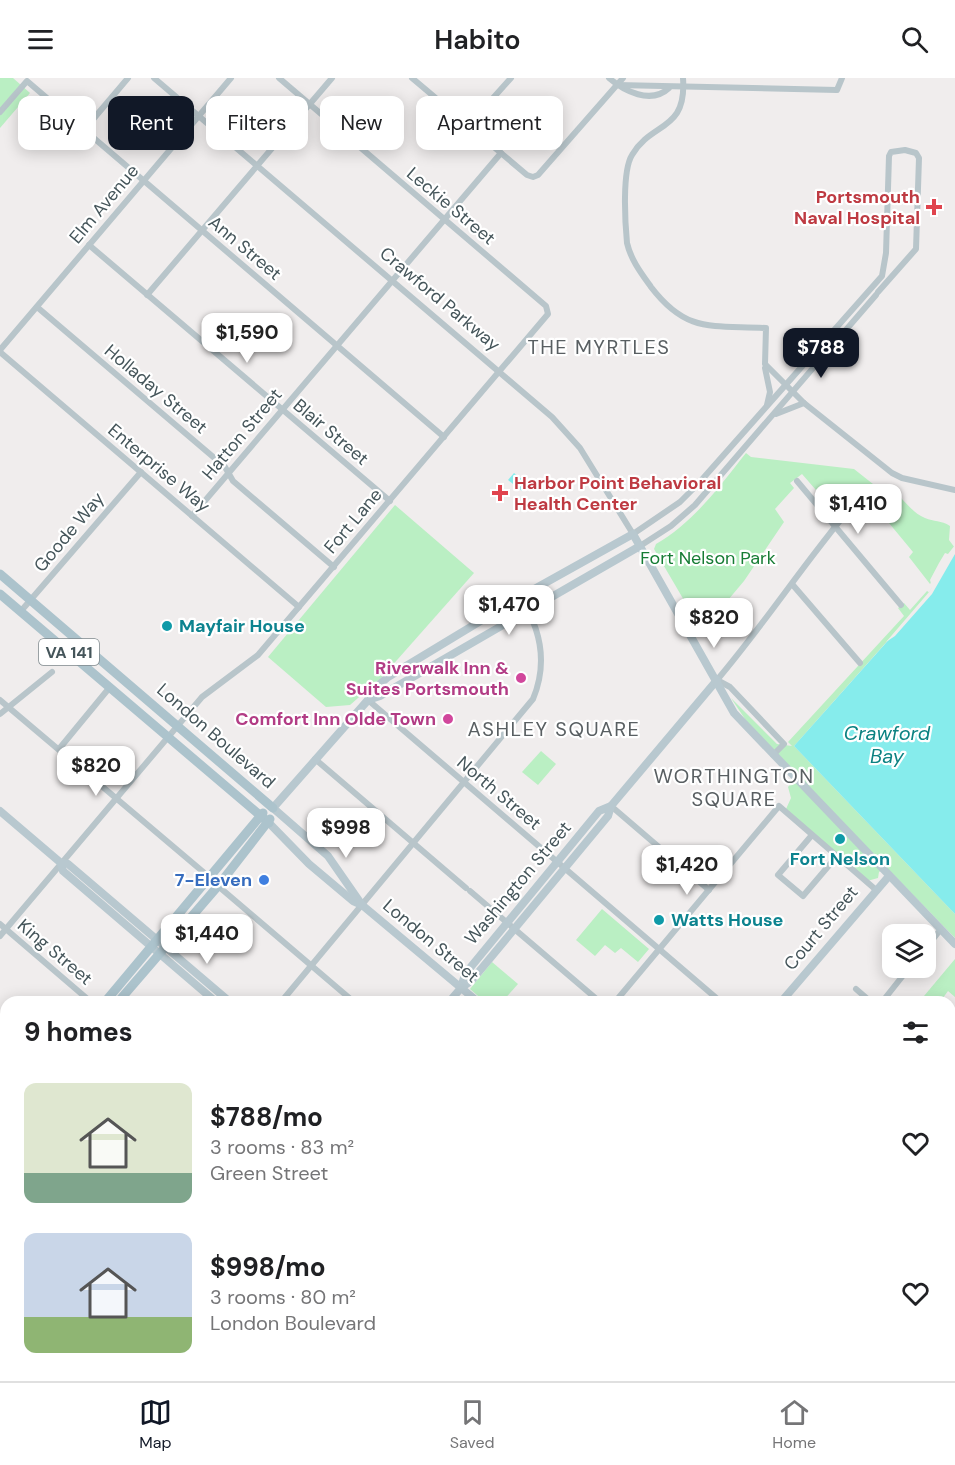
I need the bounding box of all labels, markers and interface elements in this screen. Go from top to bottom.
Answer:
text: Habito [434,22,521,57]
icon: menu [24,23,57,56]
icon: search [898,23,931,56]
chip: Buy [18,96,96,150]
chip: Rent [108,96,194,150]
chip: Filters [206,96,308,150]
chip: New [320,96,404,150]
chip: Apartment [416,96,563,150]
street label: Elm Avenue [64,159,144,249]
street label: Leckie Street [402,162,500,250]
place label: Portsmouth Naval Hospital [794,185,920,230]
marker: Portsmouth Naval Hospital [925,198,943,216]
street label: Ann Street [203,210,287,286]
street label: Crawford Parkway [375,242,505,356]
pin: $1,590 [198,313,296,364]
text: $1,590 [215,319,279,345]
pin: $788 [785,328,857,379]
district label: THE MYRTLES [528,334,670,360]
text: $788 [797,334,845,360]
street label: Holladay Street [99,339,213,439]
street label: Hatton Street [197,383,287,485]
street label: Blair Street [288,393,374,471]
street label: Enterprise Way [103,418,215,518]
place label: Harbor Point Behavioral Health Center [514,471,721,516]
street label: Fort Lane [319,483,387,559]
marker: Harbor Point Behavioral Health Center [491,484,509,502]
pin: $1,410 [809,484,907,535]
street label: Goode Way [29,487,109,577]
text: $1,410 [829,490,887,516]
park label: Fort Nelson Park [640,546,776,570]
pin: $1,470 [460,585,558,636]
text: $1,470 [478,591,540,617]
pin: $820 [678,598,750,649]
text: $820 [689,604,739,630]
place label: Mayfair House [179,614,305,638]
marker: Mayfair House [160,619,174,633]
road number: VA 141 [39,639,99,665]
place label: Riverwalk Inn & Suites Portsmouth [346,656,509,701]
marker: Riverwalk Inn & Suites Portsmouth [514,671,528,685]
street label: London Boulevard [152,678,280,794]
place label: Comfort Inn Olde Town [235,707,436,731]
marker: Comfort Inn Olde Town [441,712,455,726]
district label: ASHLEY SQUARE [468,716,640,742]
water label: Crawford Bay [844,720,931,769]
pin: $820 [60,746,132,797]
street label: North Street [452,751,546,835]
text: $820 [71,752,121,778]
district label: WORTHINGTON SQUARE [653,763,815,812]
pin: $998 [310,808,382,859]
text: $998 [321,814,371,840]
street label: Washington Street [459,816,577,950]
marker: Fort Nelson [833,832,847,846]
pin: $1,420 [638,845,736,896]
place label: Fort Nelson [790,847,890,871]
text: $1,420 [656,851,718,877]
place label: 7-Eleven [175,868,252,892]
marker: 7-Eleven [257,873,271,887]
street label: Court Street [779,881,863,975]
street label: London Street [378,894,484,988]
place label: Watts House [671,908,784,932]
marker: Watts House [652,913,666,927]
street label: King Street [12,914,98,990]
pin: $1,440 [158,914,256,965]
text: $1,440 [175,920,239,946]
map controls [882,924,936,978]
button: layers [882,924,936,978]
text: 9 homes [24,1015,133,1049]
icon: filters [899,1016,932,1049]
text: $788/mo [210,1100,323,1134]
icon: home [72,1107,144,1179]
icon: heart [899,1127,932,1160]
text: 3 rooms · 83 m² [210,1134,354,1160]
text: Green Street [210,1160,328,1186]
text: $998/mo [210,1250,326,1284]
icon: home [72,1257,144,1329]
icon: heart [899,1277,932,1310]
text: 3 rooms · 80 m² [210,1284,356,1310]
text: London Boulevard [210,1310,376,1336]
tab: Map [139,1396,172,1453]
tab: Saved [450,1396,495,1453]
tab: Home [772,1396,816,1453]

